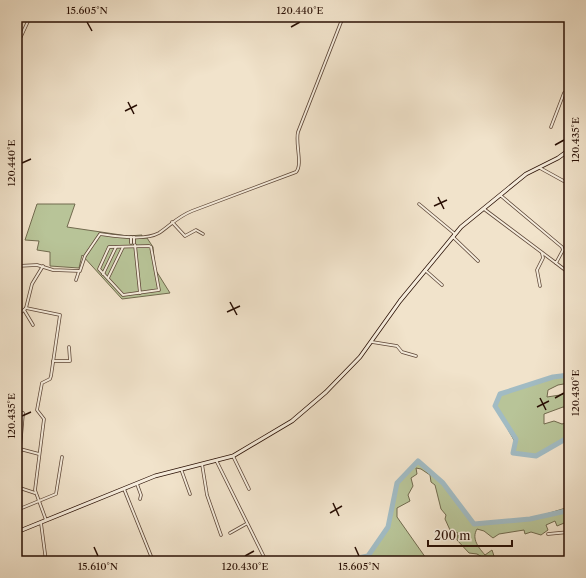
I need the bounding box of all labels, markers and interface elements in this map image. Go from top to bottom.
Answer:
text: 15.605°N [66,4,108,17]
text: 120.440°E [277,4,324,17]
text: 120.435°E [569,117,582,163]
text: 120.440°E [5,139,18,186]
text: 120.430°E [569,370,582,416]
text: 120.435°E [5,393,18,439]
scale bar [428,522,512,548]
text: 200 m [434,528,471,543]
text: 15.610°N [78,560,118,573]
text: 120.430°E [222,560,268,573]
text: 15.605°N [338,560,380,573]

